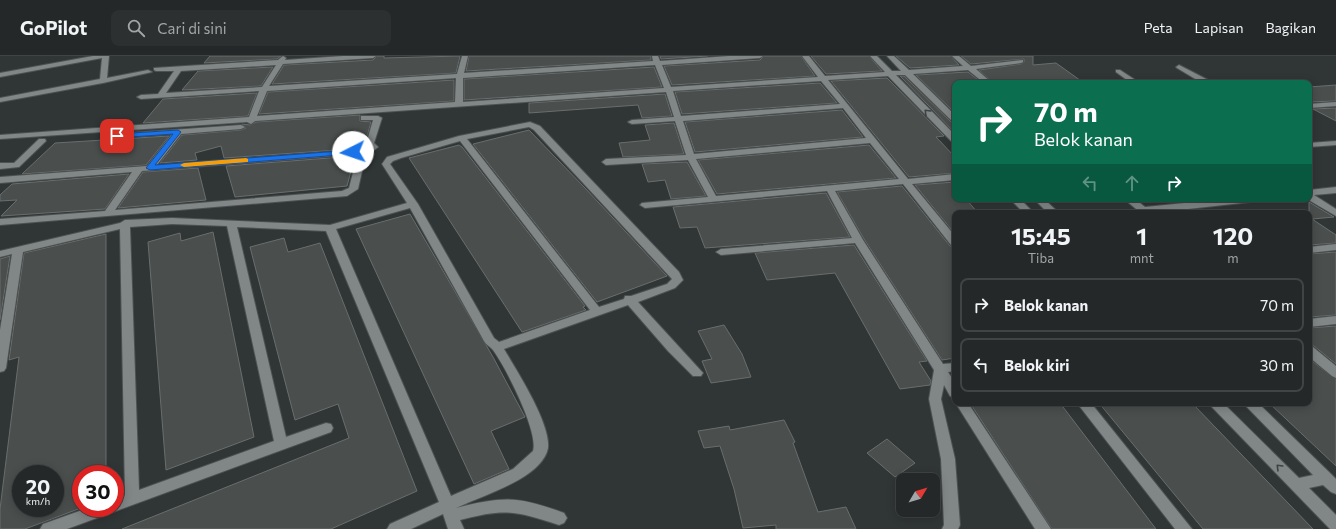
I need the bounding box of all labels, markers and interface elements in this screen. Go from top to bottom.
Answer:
search box [111,10,391,46]
text: GoPilot [20,16,87,39]
icon: search [125,17,147,39]
text: Cari di sini [157,19,227,37]
text: Peta [1144,19,1173,36]
text: Lapisan [1195,19,1244,36]
text: Bagikan [1266,19,1316,36]
text: 70 m [1034,94,1098,128]
icon: right [968,96,1020,148]
one-way arrow [924,109,932,117]
pin [100,119,134,153]
icon: arrive [106,125,128,147]
text: Belok kanan [1034,128,1133,150]
position arrow [332,131,374,173]
icon: left [1079,172,1101,194]
icon: ahead [1121,172,1143,194]
icon: right [1163,172,1185,194]
text: 15:45 [1011,221,1071,250]
text: 1 [1136,221,1147,250]
text: 120 [1213,221,1253,250]
text: Tiba [1028,250,1054,266]
text: mnt [1130,250,1154,266]
text: m [1227,250,1239,266]
icon: right [970,294,992,316]
text: Belok kanan [1004,296,1088,314]
text: 70 m [1260,296,1294,314]
icon: left [970,354,992,376]
text: Belok kiri [1004,356,1070,374]
text: 30 m [1260,356,1294,374]
one-way arrow [1276,464,1284,472]
speed limit sign: 30 [72,465,124,517]
north arrow [896,473,940,517]
map controls [896,473,940,517]
text: 20 [26,474,50,498]
text: km/h [26,495,50,507]

